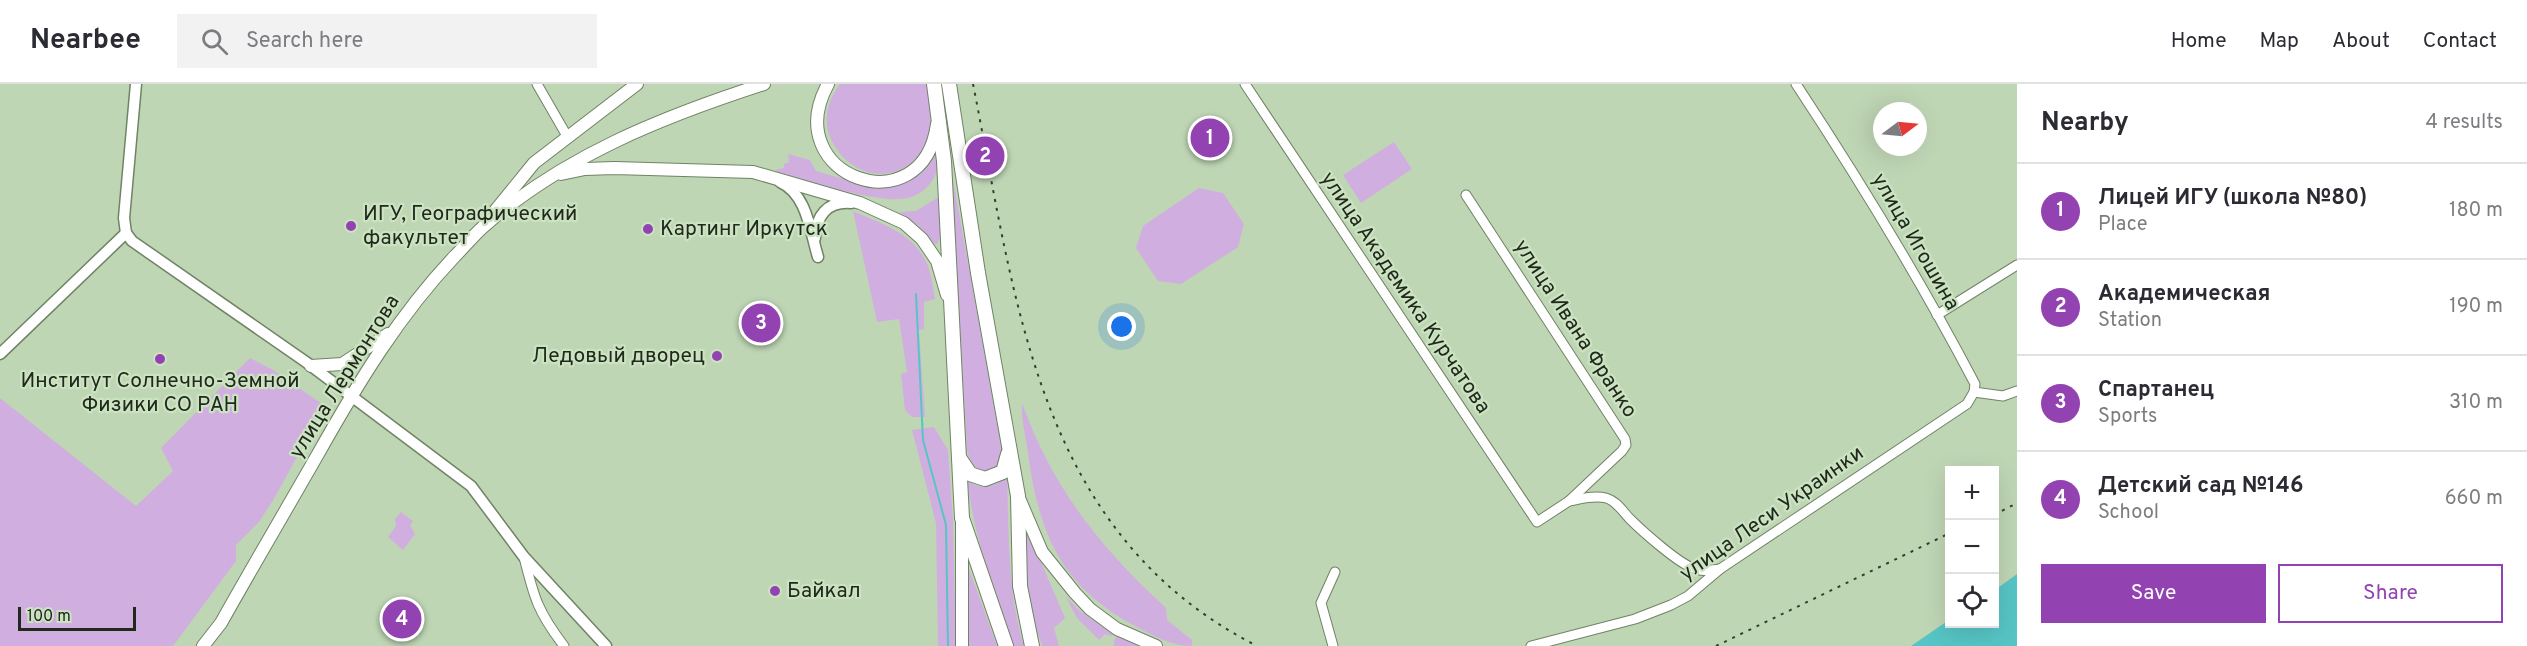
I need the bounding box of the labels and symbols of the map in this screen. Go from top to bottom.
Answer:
north arrow [1873,102,1927,156]
pin: 1 [1190,116,1230,160]
pin: 2 [966,134,1004,178]
street label: улица Академика Курчатова [1314,167,1496,419]
street label: улица Игошина [1865,168,1965,316]
place label: ИГУ, Географический факультет [363,201,577,252]
place label: Картинг Иркутск [660,216,828,243]
marker: ИГУ, Географический факультет [344,219,358,233]
marker: Картинг Иркутск [641,222,655,236]
street label: улица Ивана Франко [1507,235,1643,423]
street label: улица Лермонтова [284,290,406,464]
pin: 3 [742,300,780,346]
your location [1107,312,1136,341]
place label: Ледовый дворец [532,343,705,370]
marker: Ледовый дворец [710,349,724,363]
marker: Институт Солнечно-Земной Физики СО РАН [153,352,167,366]
place label: Институт Солнечно-Земной Физики СО РАН [20,368,300,419]
street label: улица Леси Украинки [1675,440,1869,588]
place label: Байкал [787,578,861,605]
marker: Байкал [768,584,782,598]
pin: 4 [382,596,422,642]
scale bar [18,604,136,632]

